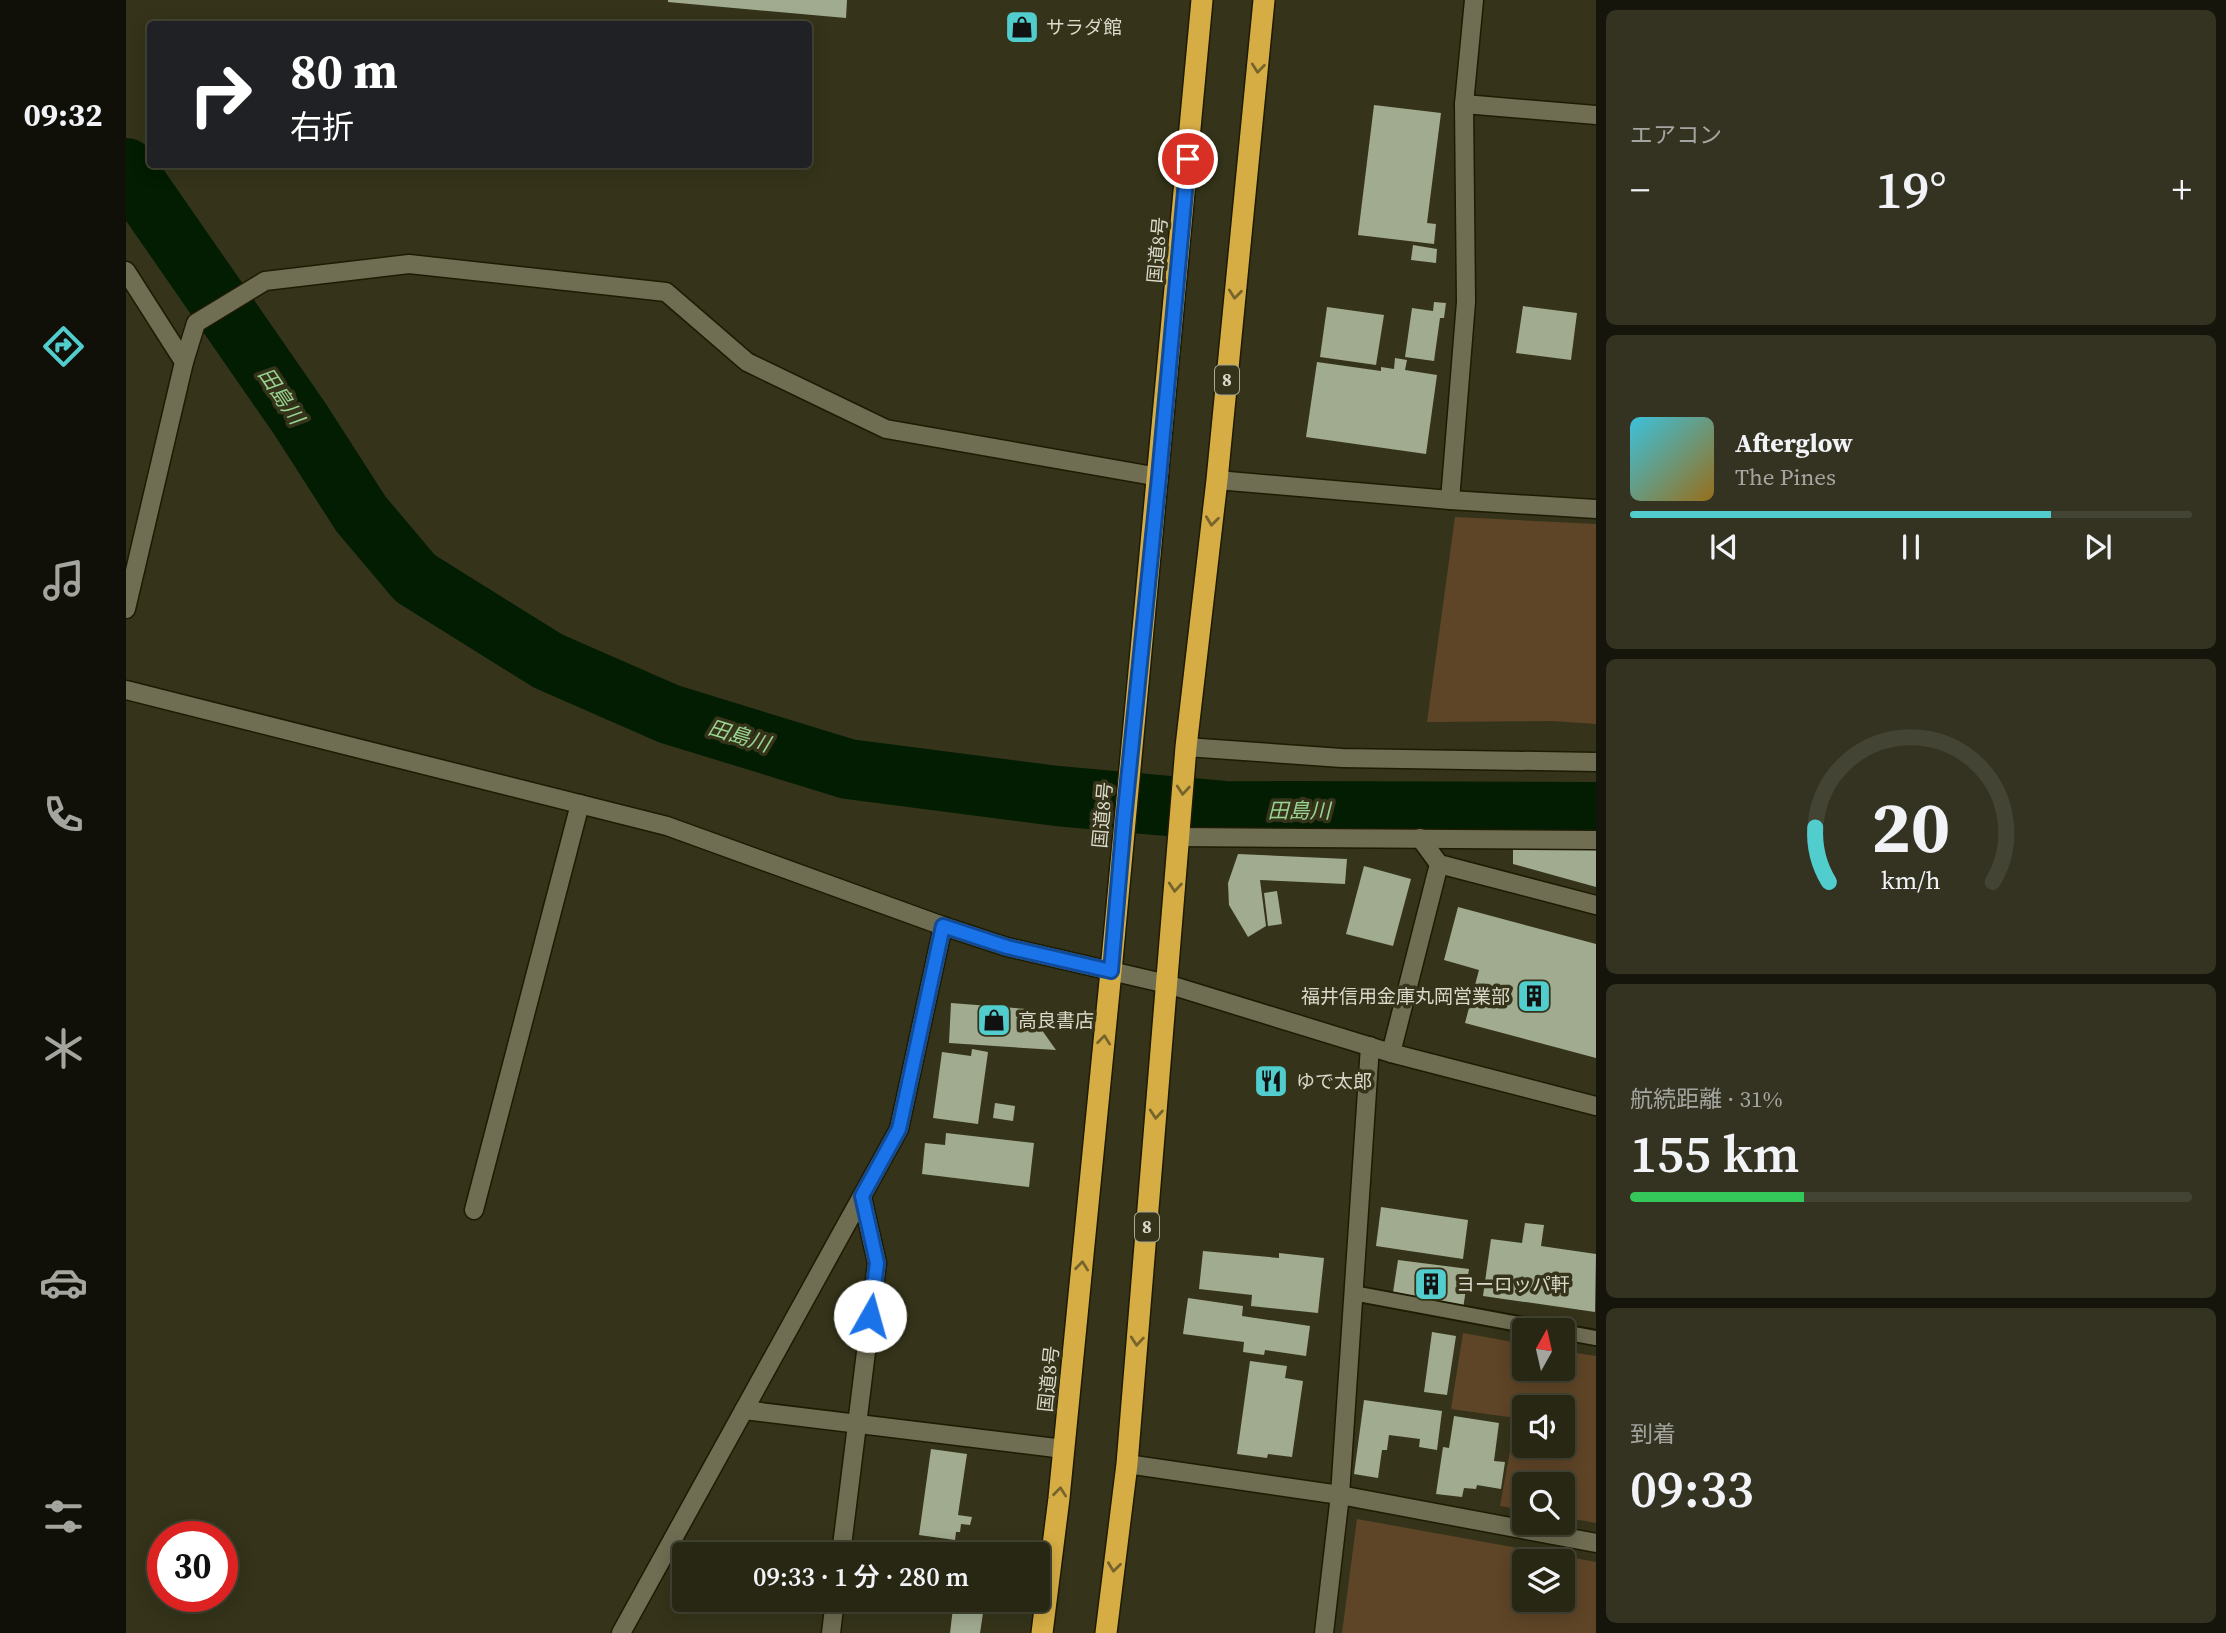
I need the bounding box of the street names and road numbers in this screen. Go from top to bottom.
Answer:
street label: 国道8号 [1141,216,1173,284]
road number: 8 [1215,366,1239,394]
street label: 国道8号 [1086,781,1118,849]
road number: 8 [1135,1212,1159,1242]
street label: 国道8号 [1032,1345,1064,1413]

